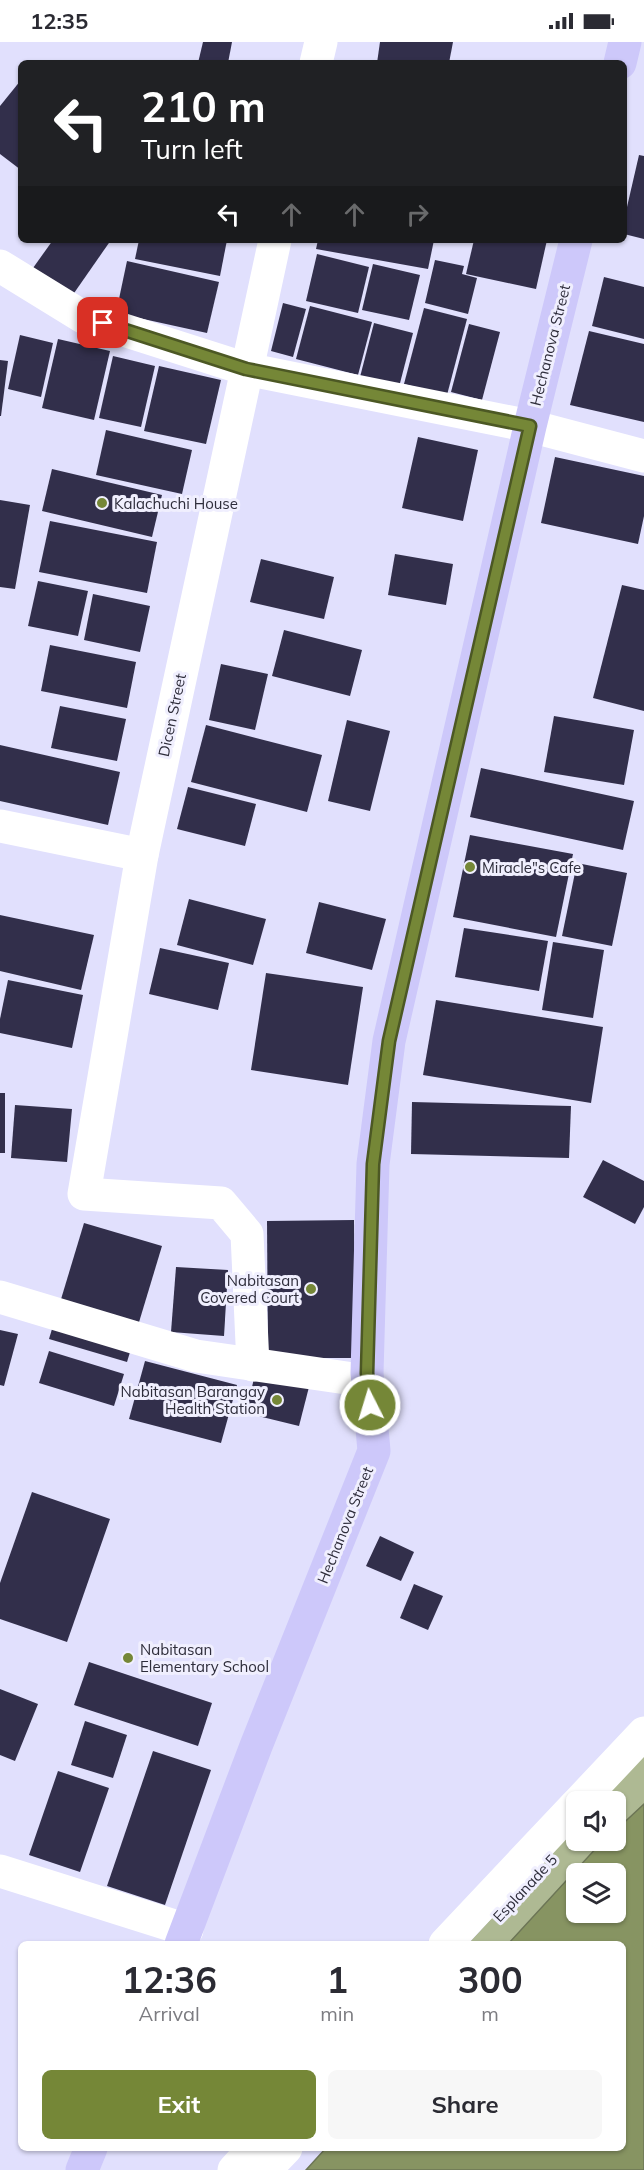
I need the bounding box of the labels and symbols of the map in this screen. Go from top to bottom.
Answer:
street label: Hechanova Street [526,282,574,408]
pin [77,297,128,348]
place label: Kalachuchi House [114,494,238,513]
marker: Kalachuchi House [95,496,109,510]
street label: Dicen Street [154,672,190,758]
place label: Miracle"s Cafe [482,858,581,877]
marker: Miracle"s Cafe [463,860,477,874]
place label: Nabitasan Covered Court [200,1271,299,1307]
marker: Nabitasan Covered Court [304,1282,318,1296]
position arrow [338,1373,402,1437]
place label: Nabitasan Barangay Health Station [121,1382,265,1418]
marker: Nabitasan Barangay Health Station [270,1393,284,1407]
street label: Hechanova Street [313,1464,377,1586]
place label: Nabitasan Elementary School [140,1640,269,1676]
marker: Nabitasan Elementary School [121,1651,135,1665]
street label: Esplanade 5 [489,1850,561,1926]

